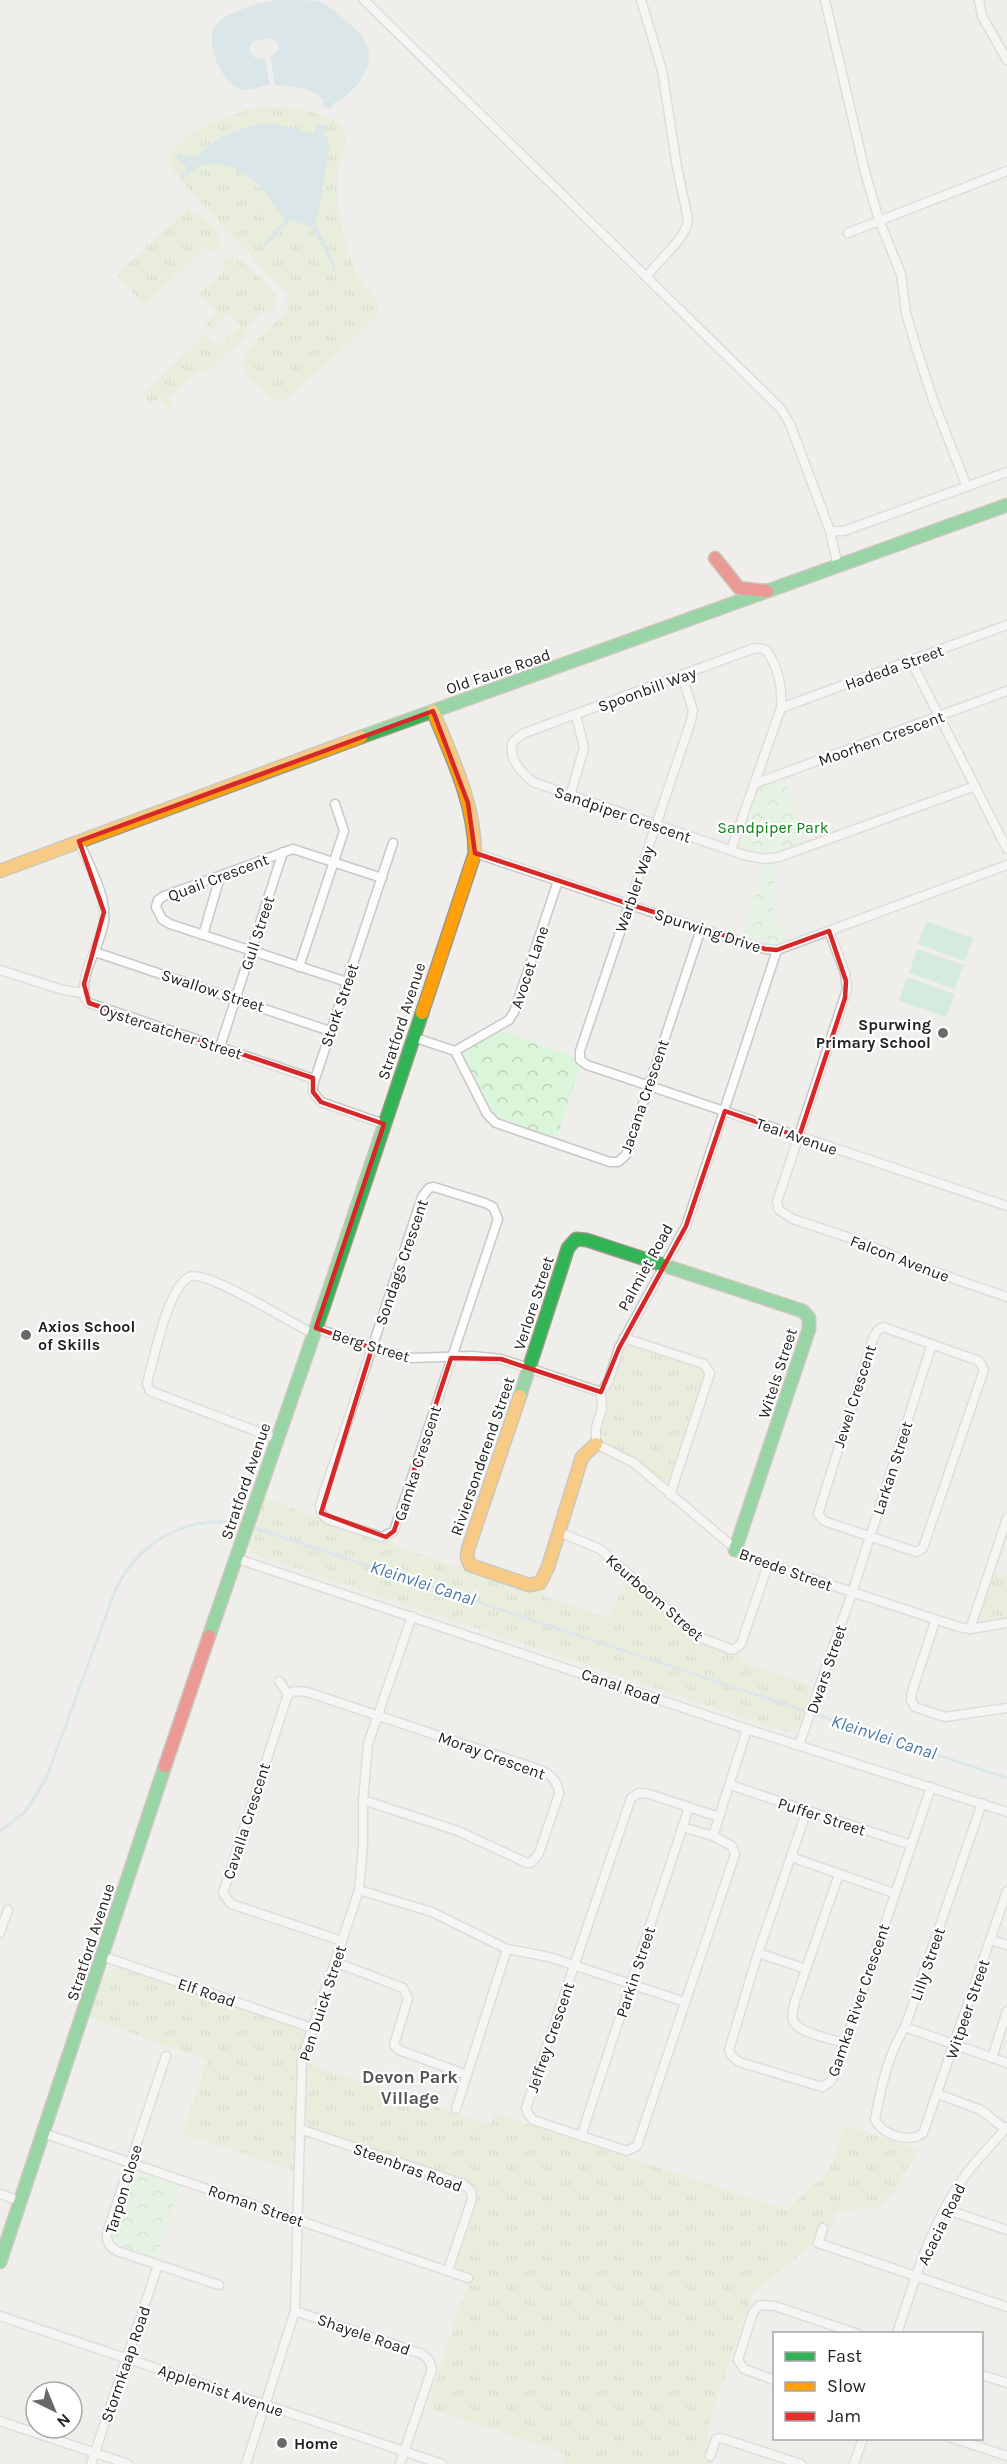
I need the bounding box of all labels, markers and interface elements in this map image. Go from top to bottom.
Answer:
street label: Hadeda Street [842,641,946,694]
street label: Old Faure Road [443,645,553,698]
street label: Spoonbill Way [595,663,699,716]
street label: Moorhen Crescent [816,707,947,770]
street label: Sandpiper Crescent [552,782,694,847]
park label: Sandpiper Park [717,818,829,837]
street label: Warbler Way [611,843,658,935]
street label: Quail Crescent [165,850,271,905]
street label: Gull Street [237,894,278,973]
street label: Spurwing Drive [652,904,763,957]
street label: Avocet Lane [506,923,552,1011]
street label: Stratford Avenue [374,960,429,1082]
street label: Stork Street [316,961,363,1049]
street label: Swallow Street [159,965,267,1016]
street label: Oystercatcher Street [97,999,245,1064]
place label: Spurwing Primary School [816,1015,931,1052]
marker: Spurwing Primary School [936,1026,950,1040]
street label: Jacana Crescent [616,1037,673,1155]
street label: Teal Avenue [754,1114,840,1159]
street label: Sondags Crescent [371,1197,432,1328]
street label: Palmiet Road [614,1220,677,1314]
street label: Falcon Avenue [848,1231,952,1286]
street label: Verlore Street [509,1254,558,1352]
place label: Axios School of Skills [38,1317,135,1354]
street label: Berg Street [330,1325,412,1366]
street label: Witels Street [754,1326,801,1421]
marker: Axios School of Skills [19,1328,33,1342]
street label: Jewel Crescent [829,1342,880,1450]
street label: Riviersonderend Street [446,1374,519,1538]
street label: Gamka Crescent [390,1403,445,1523]
street label: Larkan Street [868,1419,917,1517]
street label: Stratford Avenue [217,1420,274,1542]
street label: Breede Street [737,1544,835,1595]
street label: Keurboom Street [602,1550,707,1645]
water label: Kleinvlei Canal [368,1556,479,1611]
street label: Dwars Street [802,1622,851,1716]
street label: Canal Road [579,1664,663,1709]
water label: Kleinvlei Canal [829,1710,940,1765]
street label: Moray Crescent [436,1727,548,1784]
street label: Cavalla Crescent [219,1760,274,1882]
street label: Puffer Street [776,1793,868,1840]
street label: Stratford Avenue [63,1881,118,2003]
street label: Gamka River Crescent [823,1921,894,2079]
street label: Parkin Street [612,1924,659,2020]
street label: Lilly Street [906,1925,949,2003]
street label: Pen Duick Street [295,1943,350,2063]
street label: Witpeer Street [941,1957,993,2062]
street label: Elf Road [176,1974,238,2011]
street label: Jeffrey Crescent [523,1980,578,2095]
district label: Devon Park Village [362,2066,458,2109]
street label: Steenbras Road [351,2139,465,2196]
street label: Tarpon Close [101,2142,146,2236]
street label: Roman Street [206,2180,306,2231]
street label: Acacia Road [913,2180,969,2268]
street label: Stormkaap Road [97,2303,154,2425]
street label: Shayele Road [315,2310,413,2359]
legend [773,2332,983,2440]
text: Fast [827,2345,862,2367]
street label: Applemist Avenue [156,2360,286,2421]
text: Slow [827,2375,866,2397]
north arrow [24,2380,84,2440]
text: Jam [827,2405,861,2427]
text: N [53,2410,75,2431]
place label: Home [294,2434,338,2453]
marker: Home [275,2436,289,2450]

